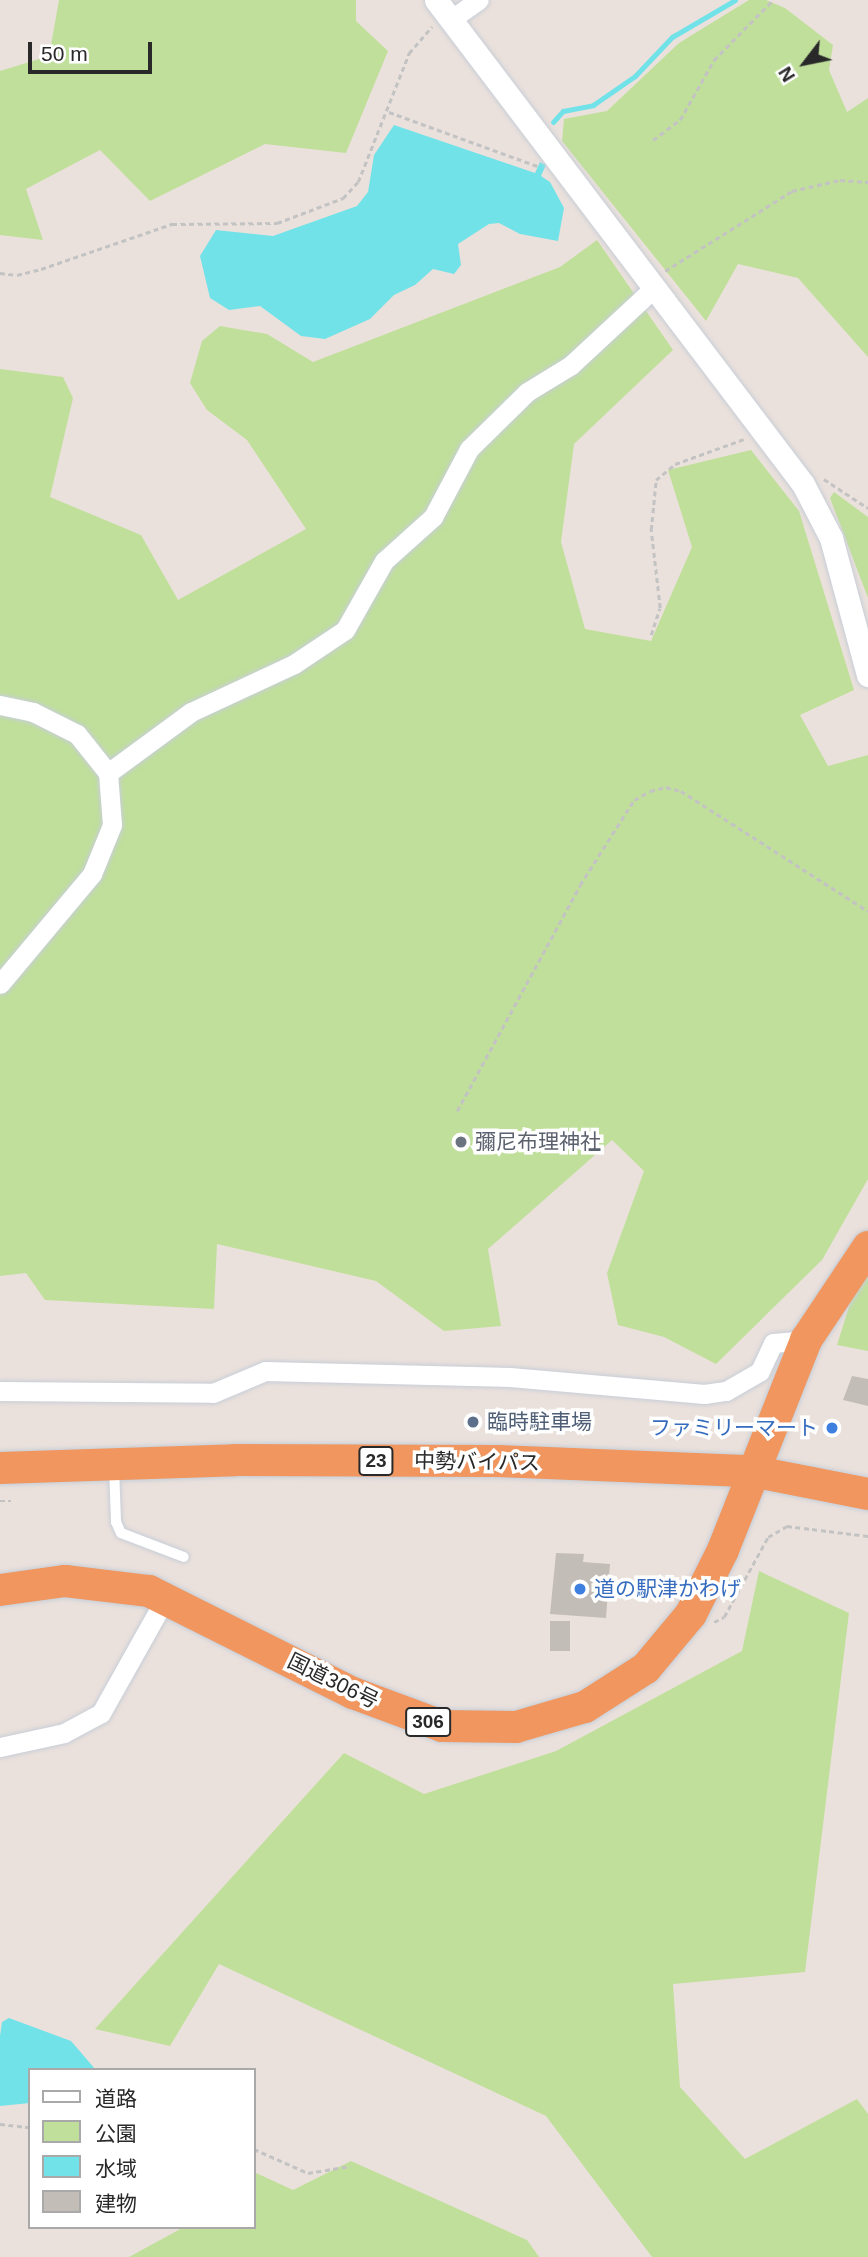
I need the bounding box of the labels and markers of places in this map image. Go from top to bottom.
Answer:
place label: 彌尼布理神社 [475,1129,601,1155]
marker: 彌尼布理神社 [453,1134,469,1150]
place label: 臨時駐車場 [487,1409,592,1435]
marker: 臨時駐車場 [465,1414,481,1430]
place label: ファミリーマート [650,1415,818,1441]
marker: ファミリーマート [824,1420,840,1436]
place label: 道の駅津かわげ [594,1576,741,1602]
marker: 道の駅津かわげ [572,1581,588,1597]

